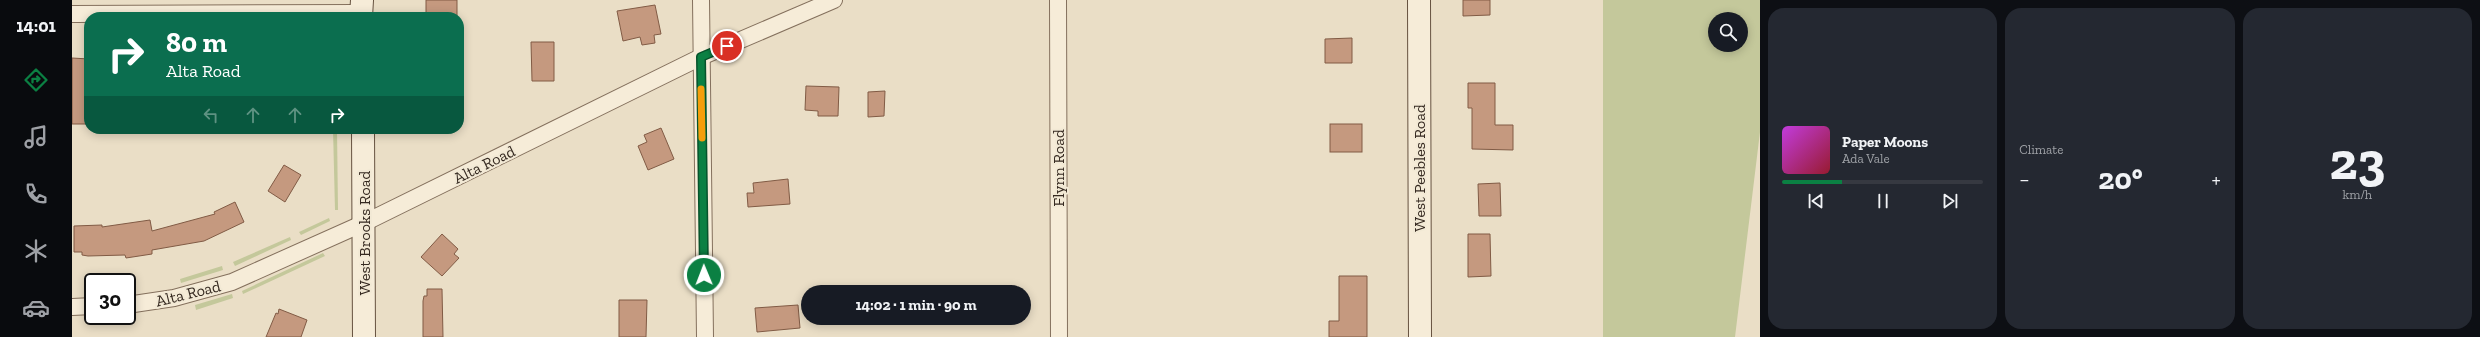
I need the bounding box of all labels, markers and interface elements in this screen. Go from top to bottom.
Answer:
map controls [1708,12,1748,52]
button: search [1708,12,1748,52]
text: 14:01 [16,15,56,37]
text: 80 m [166,26,227,59]
icon: right [100,28,152,80]
pin [710,29,744,63]
icon: arrive [716,35,738,57]
text: Alta Road [166,60,241,82]
icon: directions [22,66,50,94]
icon: left [200,104,222,126]
icon: ahead [242,104,264,126]
icon: ahead [284,104,306,126]
icon: right [326,104,348,126]
street label: West Peebles Road [1410,104,1429,232]
icon: music [22,123,50,151]
street label: Flynn Road [1049,129,1068,207]
text: 23 [2330,130,2385,192]
text: Paper Moons [1842,133,1928,151]
street label: Alta Road [450,141,518,188]
text: Climate [2019,142,2063,157]
text: Ada Vale [1842,151,1890,166]
text: 20° [2098,161,2143,197]
text: − [2019,166,2030,193]
text: + [2211,166,2221,193]
street label: West Brooks Road [355,171,374,295]
icon: phone [22,180,50,208]
text: km/h [2342,187,2372,202]
icon: previous [1805,190,1827,212]
icon: pause [1872,190,1894,212]
icon: next [1939,190,1961,212]
icon: climate [22,237,50,265]
position arrow [683,254,725,296]
speed limit sign: 30 [84,273,136,325]
street label: Alta Road [154,276,223,311]
icon: car [22,294,50,322]
text: 14:02 · 1 min · 90 m [855,296,977,314]

